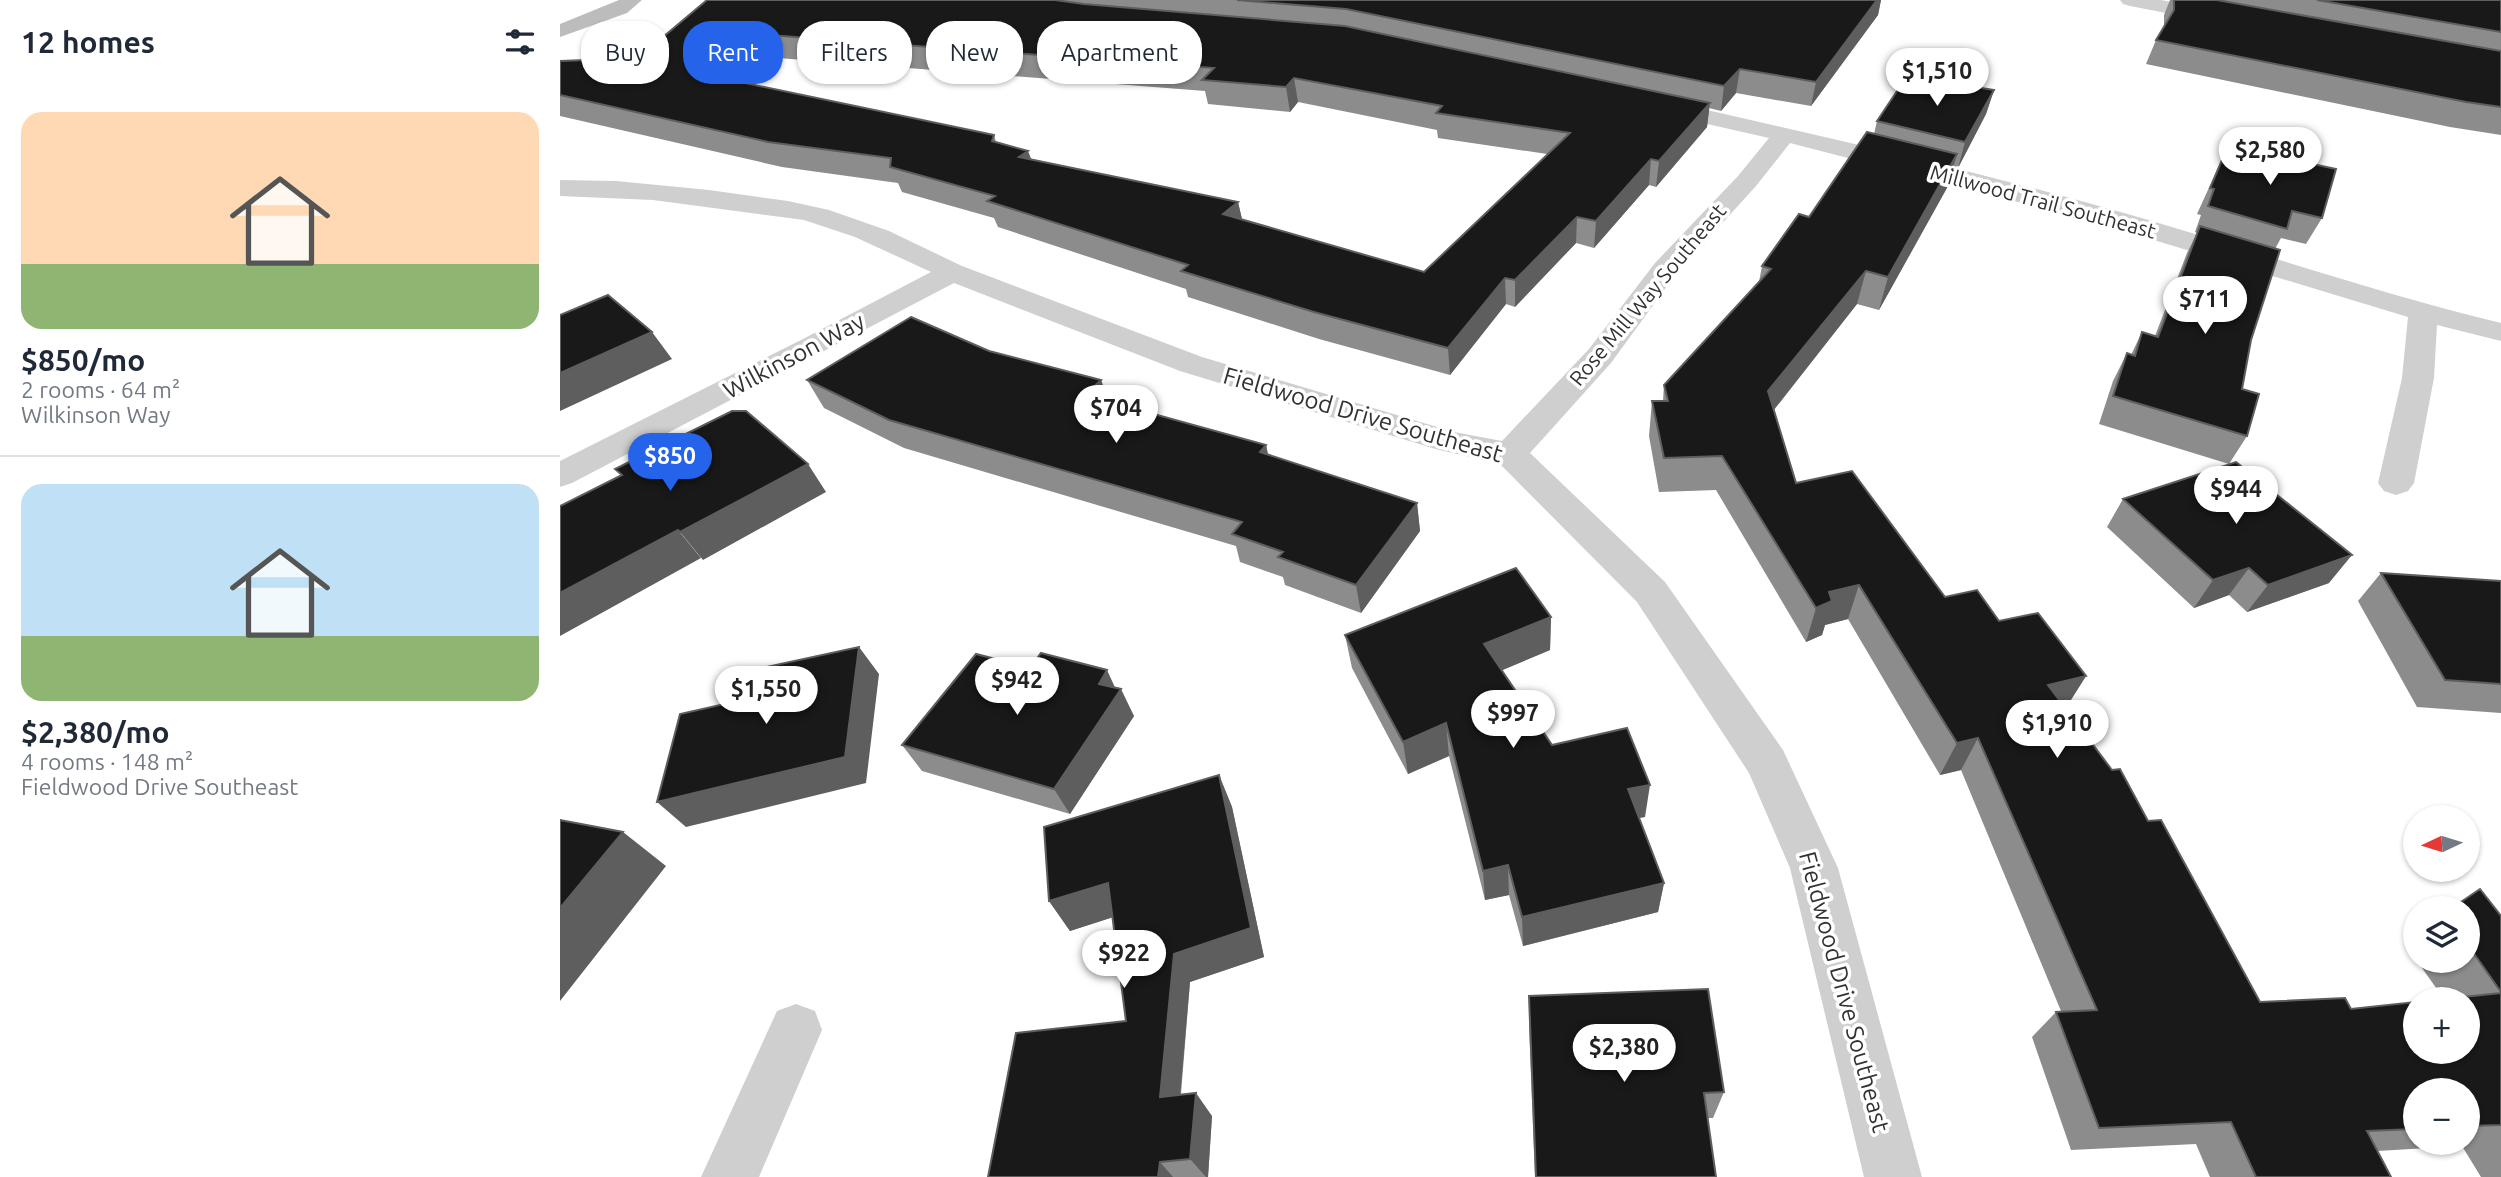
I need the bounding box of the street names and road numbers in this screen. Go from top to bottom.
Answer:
street label: Millwood Trail Southeast [1928,159,2159,243]
street label: Rose Mill Way Southeast [1564,199,1730,390]
street label: Wilkinson Way [719,307,869,404]
street label: Fieldwood Drive Southeast [1220,362,1506,468]
street label: Fieldwood Drive Southeast [1794,849,1895,1136]

